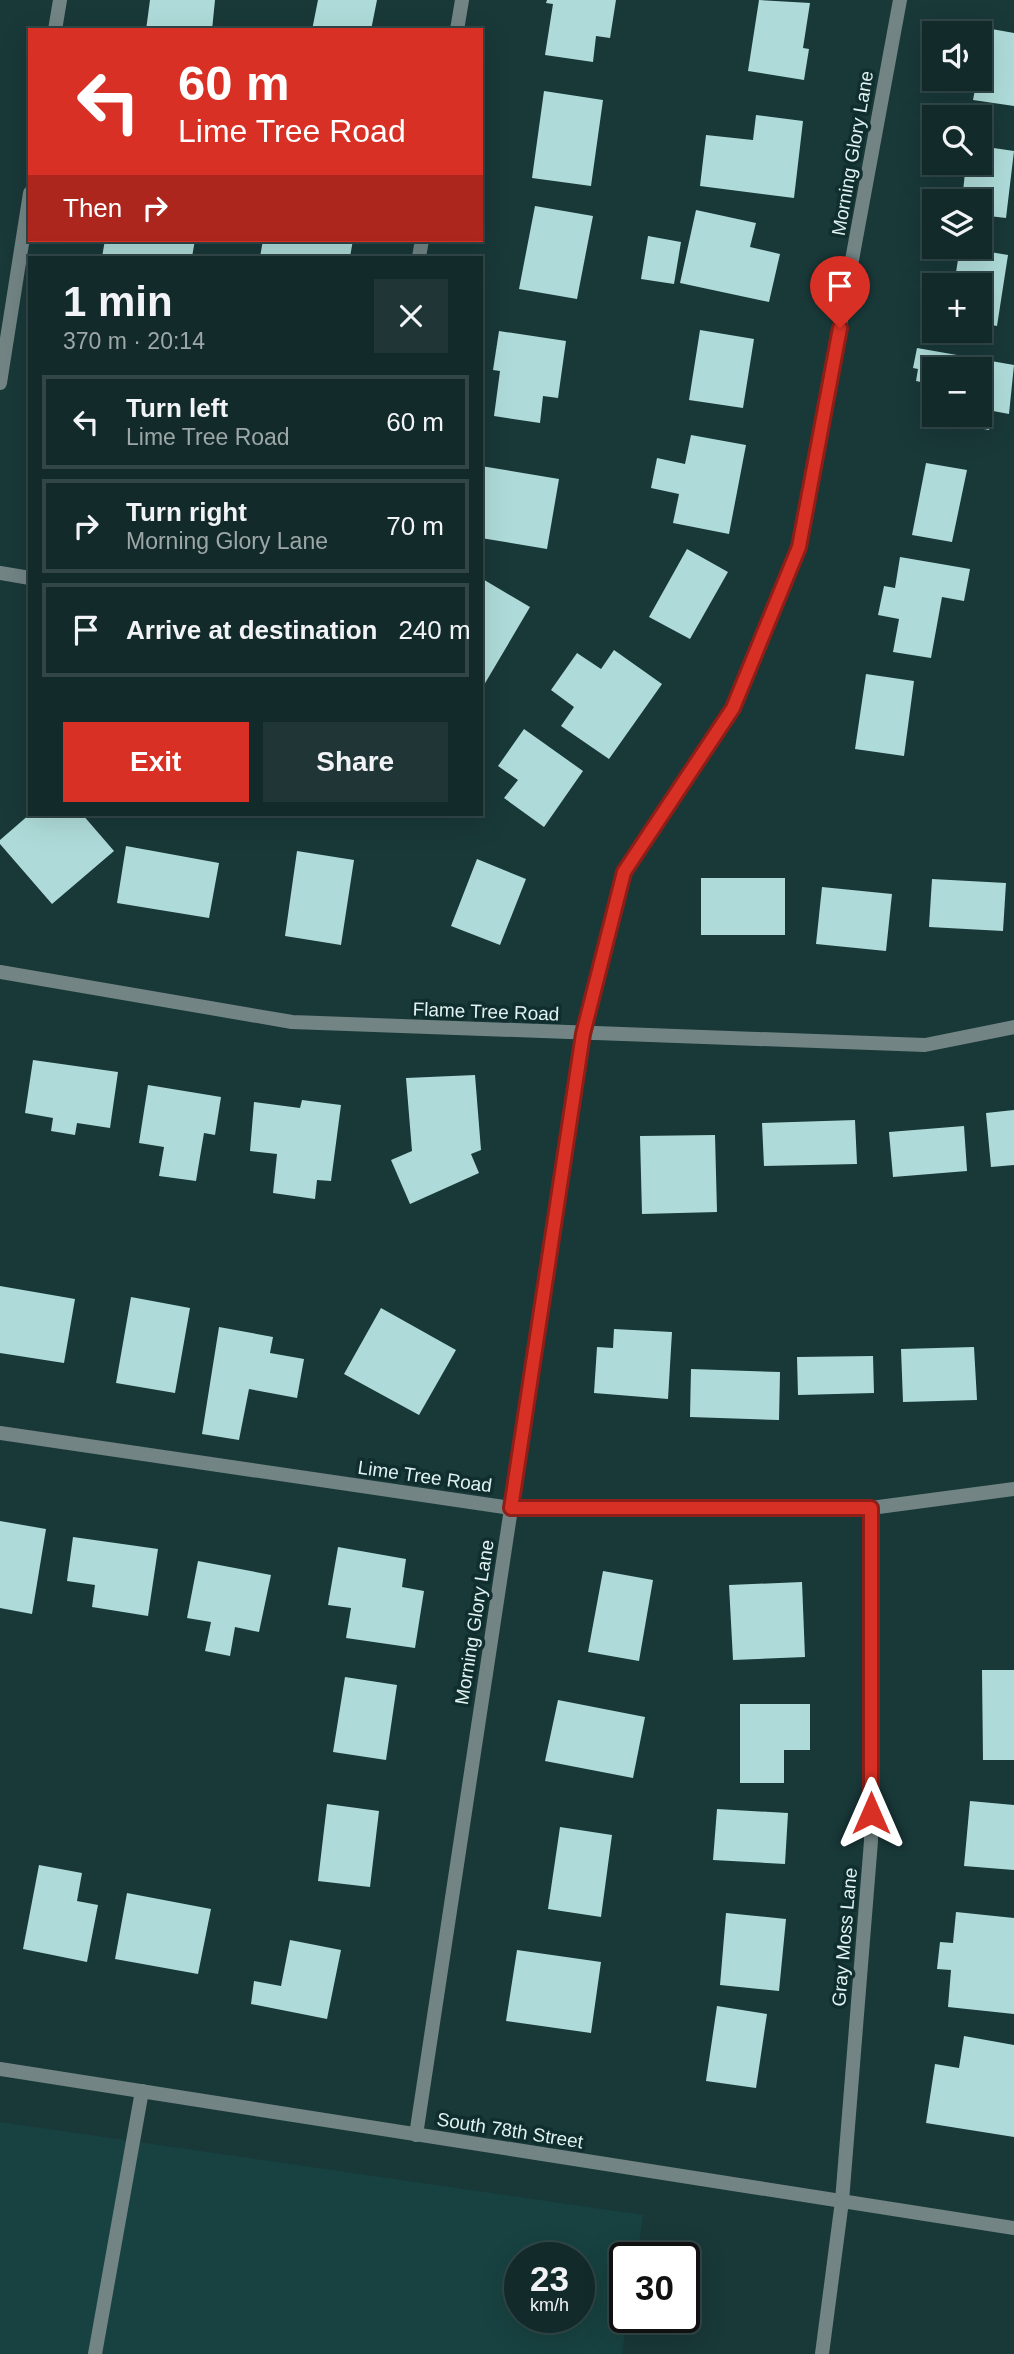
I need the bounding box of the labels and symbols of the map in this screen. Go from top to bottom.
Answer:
street label: Morning Glory Lane [828,69,877,237]
pin [810,256,870,328]
street label: Flame Tree Road [412,998,560,1025]
street label: Lime Tree Road [357,1457,493,1496]
street label: Morning Glory Lane [451,1538,498,1706]
position arrow [834,1776,908,1850]
street label: Gray Moss Lane [828,1867,861,2007]
street label: South 78th Street [435,2109,585,2153]
speed limit sign: 30 [609,2242,700,2333]

